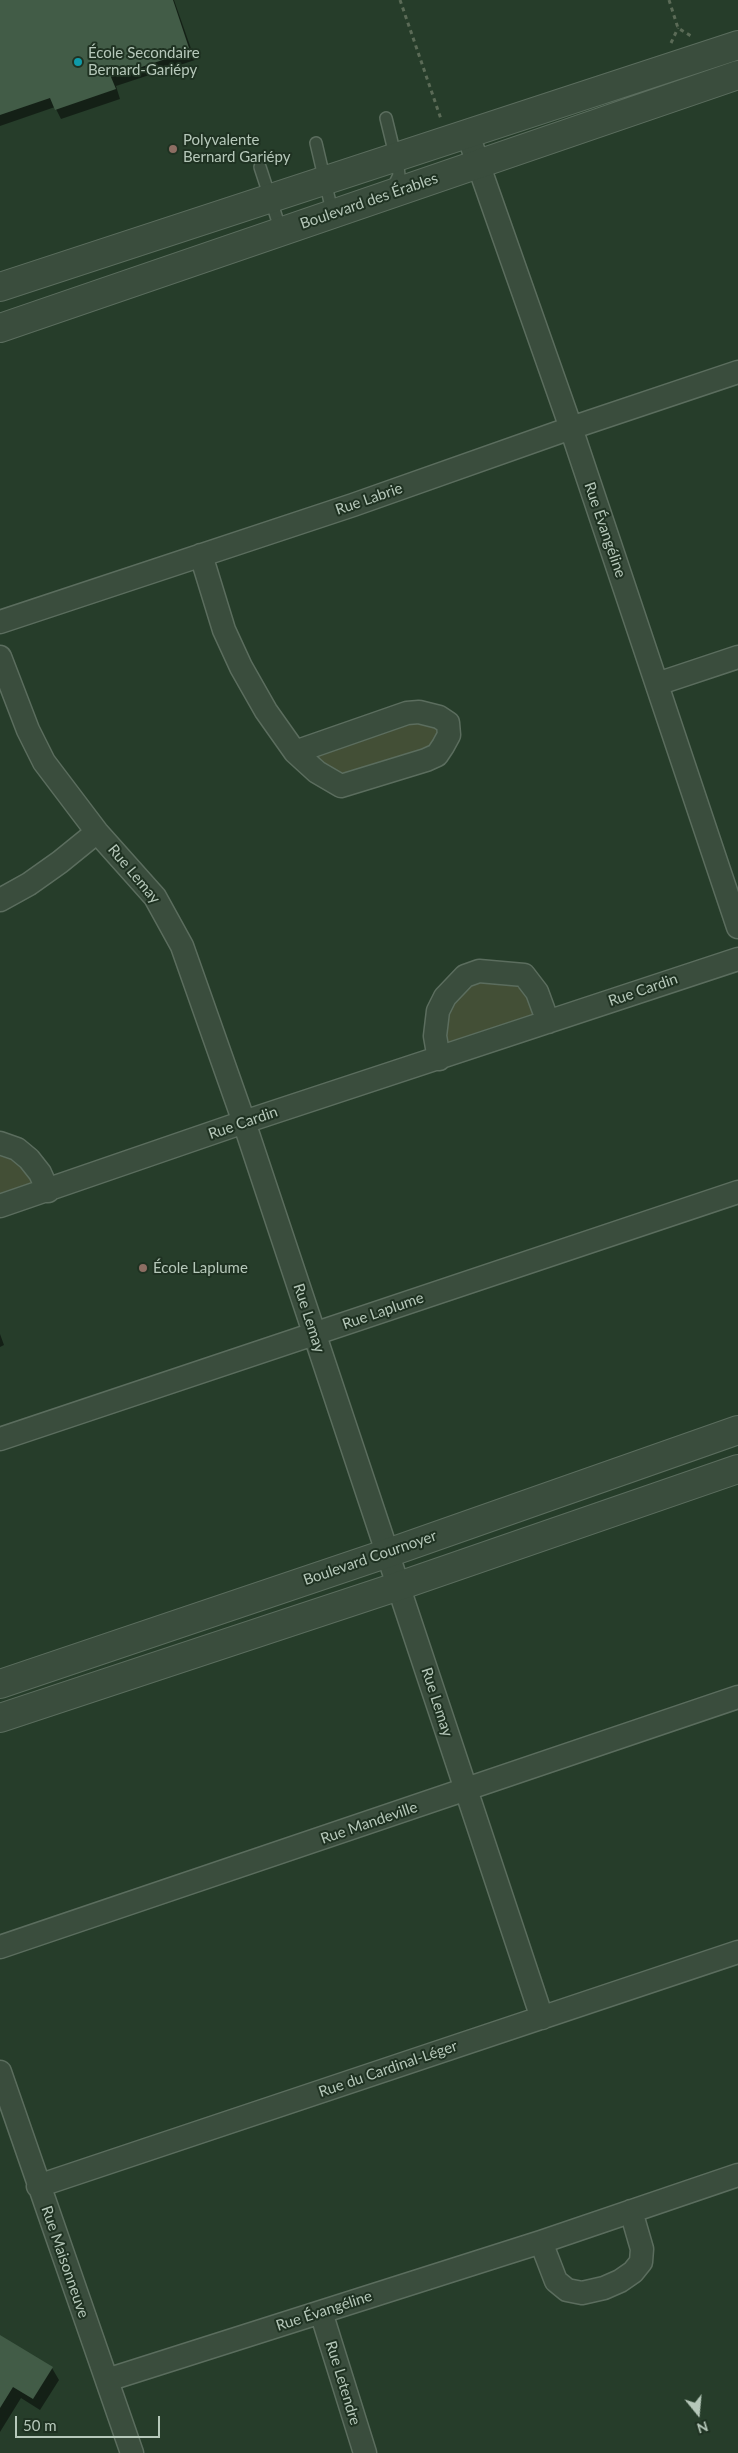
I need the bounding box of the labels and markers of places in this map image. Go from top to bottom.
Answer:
place label: École Secondaire Bernard-Gariépy [88,44,200,79]
marker: École Secondaire Bernard-Gariépy [72,56,84,68]
place label: Polyvalente Bernard Gariépy [183,131,290,166]
marker: Polyvalente Bernard Gariépy [167,143,179,155]
place label: École Laplume [153,1259,248,1277]
marker: École Laplume [137,1262,149,1274]

